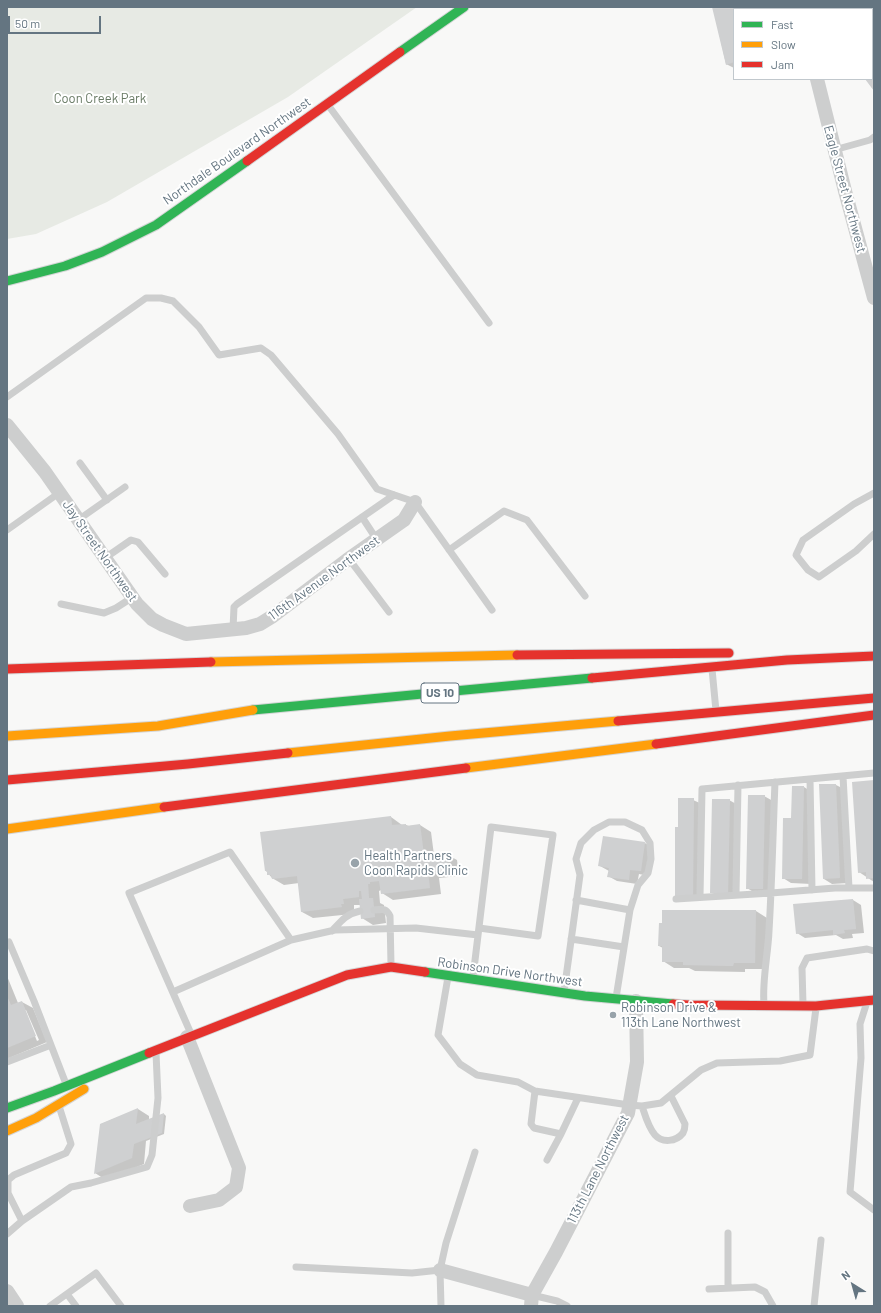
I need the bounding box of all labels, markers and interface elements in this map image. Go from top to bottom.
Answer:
scale bar [10,8,103,34]
legend [733,8,873,80]
text: 50 m [15,16,40,30]
text: Fast [771,17,794,31]
text: Slow [771,37,796,51]
text: Jam [771,57,794,71]
park label: Coon Creek Park [54,91,146,107]
street label: Northdale Boulevard Northwest [160,94,314,208]
street label: Eagle Street Northwest [820,124,870,254]
street label: Jay Street Northwest [59,497,141,605]
street label: 116th Avenue Northwest [265,532,383,624]
road number: US 10 [421,683,459,703]
place label: Health Partners Coon Rapids Clinic [364,848,468,879]
marker: Health Partners Coon Rapids Clinic [349,857,361,869]
street label: Robinson Drive Northwest [436,954,584,990]
place label: Robinson Drive & 113th Lane Northwest [621,1000,741,1031]
marker: Robinson Drive & 113th Lane Northwest [608,1010,618,1020]
street label: 113th Lane Northwest [564,1112,632,1226]
north arrow [833,1265,873,1305]
text: N [839,1268,852,1282]

